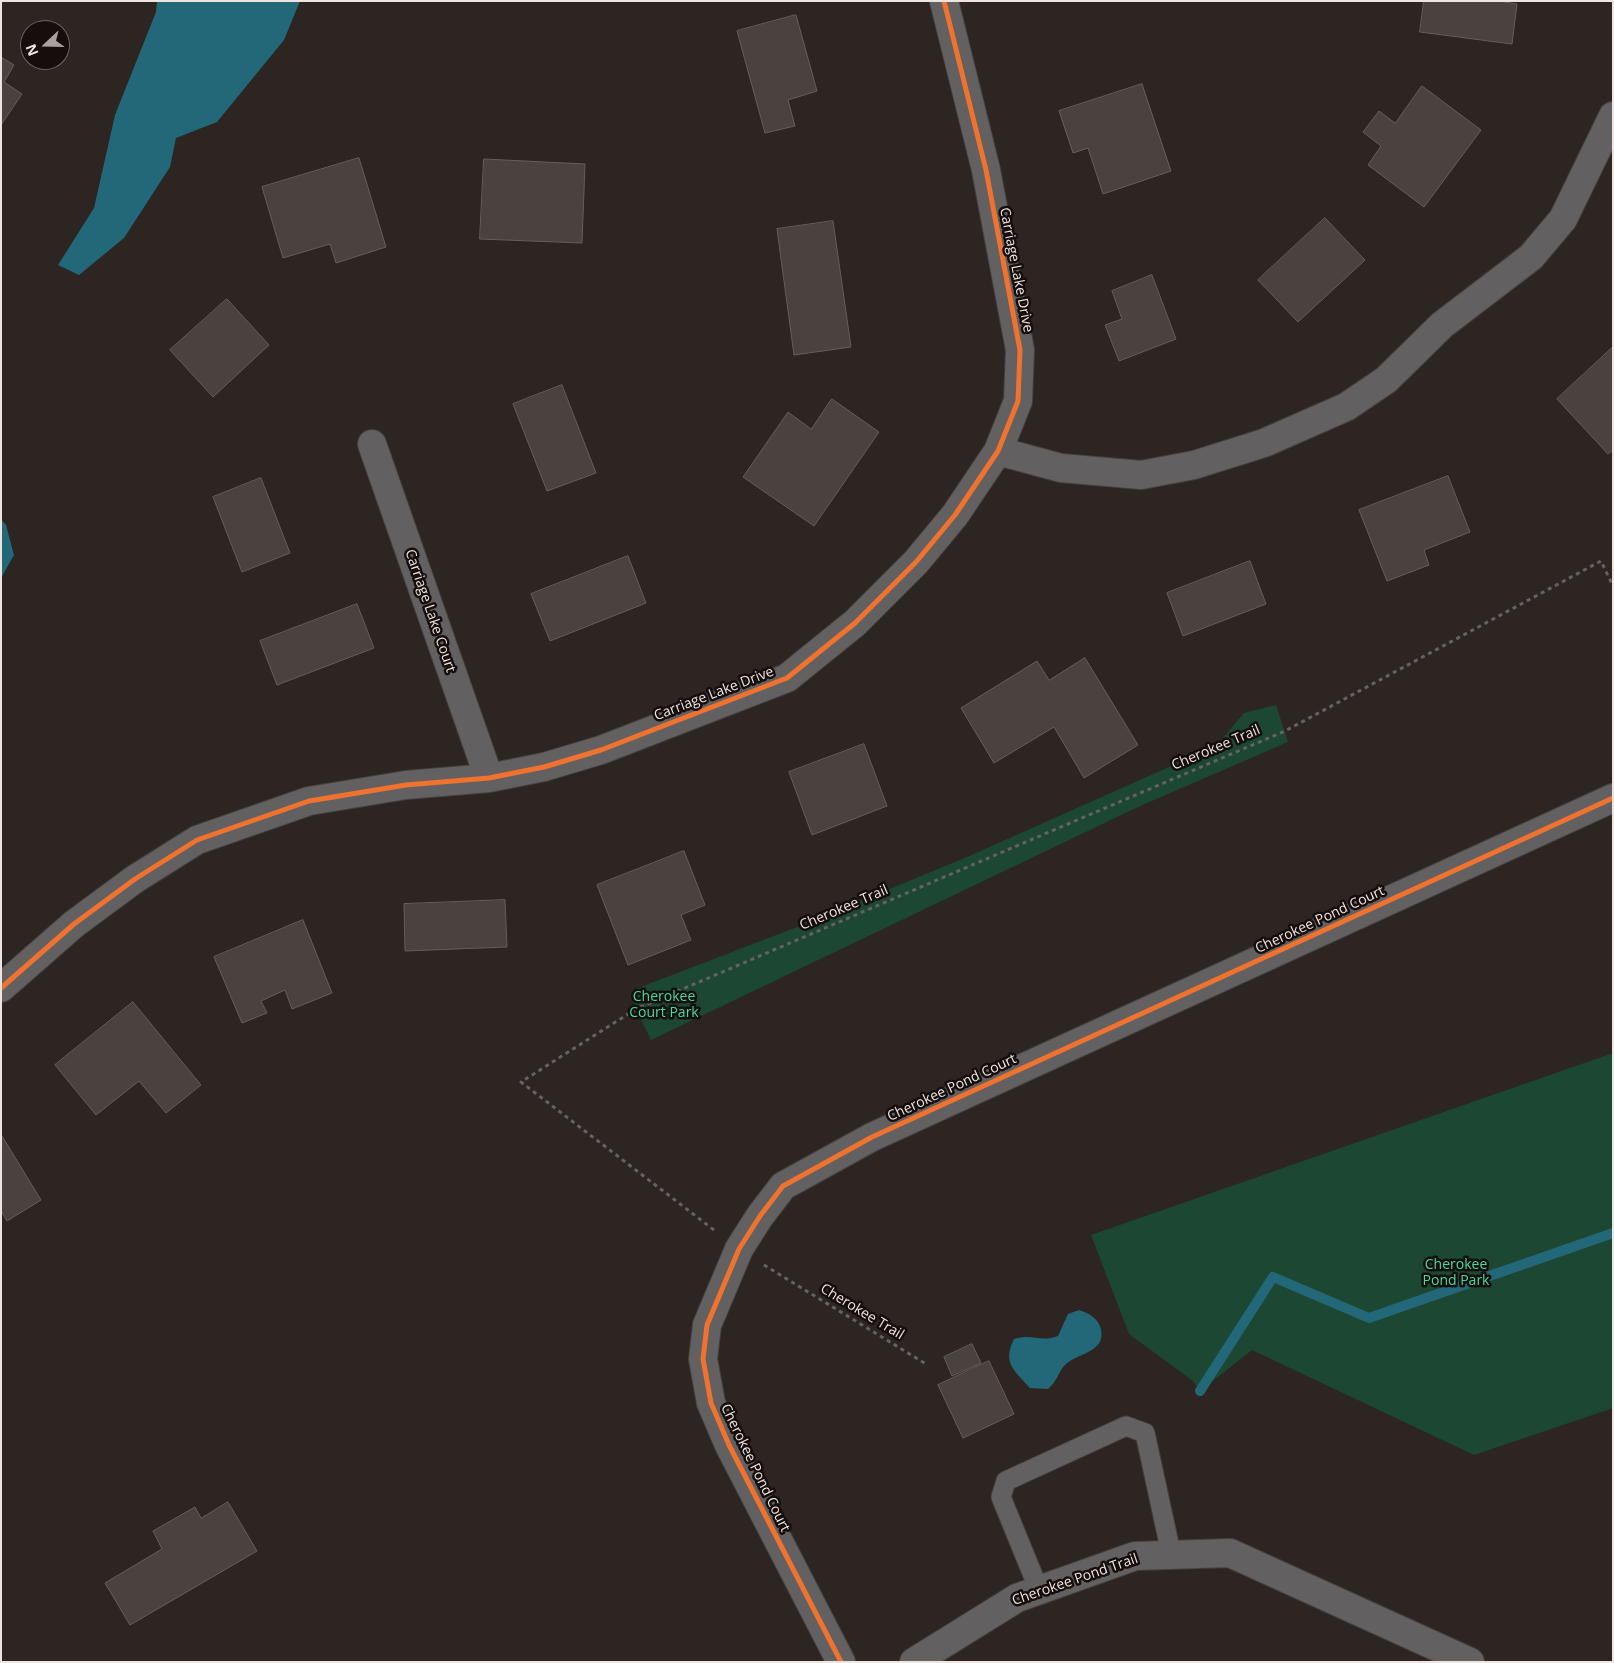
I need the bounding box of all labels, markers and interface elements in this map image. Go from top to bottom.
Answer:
north arrow [20,20,70,70]
text: N [21,41,42,59]
street label: Carriage Lake Drive [996,206,1036,334]
street label: Carriage Lake Court [401,547,459,675]
street label: Carriage Lake Drive [652,663,776,725]
street label: Cherokee Trail [1169,722,1263,774]
street label: Cherokee Trail [797,882,891,934]
street label: Cherokee Pond Court [1253,883,1387,957]
park label: Cherokee Court Park [629,989,699,1022]
street label: Cherokee Pond Court [885,1051,1019,1125]
park label: Cherokee Pond Park [1423,1257,1489,1290]
street label: Cherokee Trail [817,1280,907,1344]
street label: Cherokee Pond Court [717,1401,793,1535]
street label: Cherokee Pond Trail [1010,1551,1140,1609]

